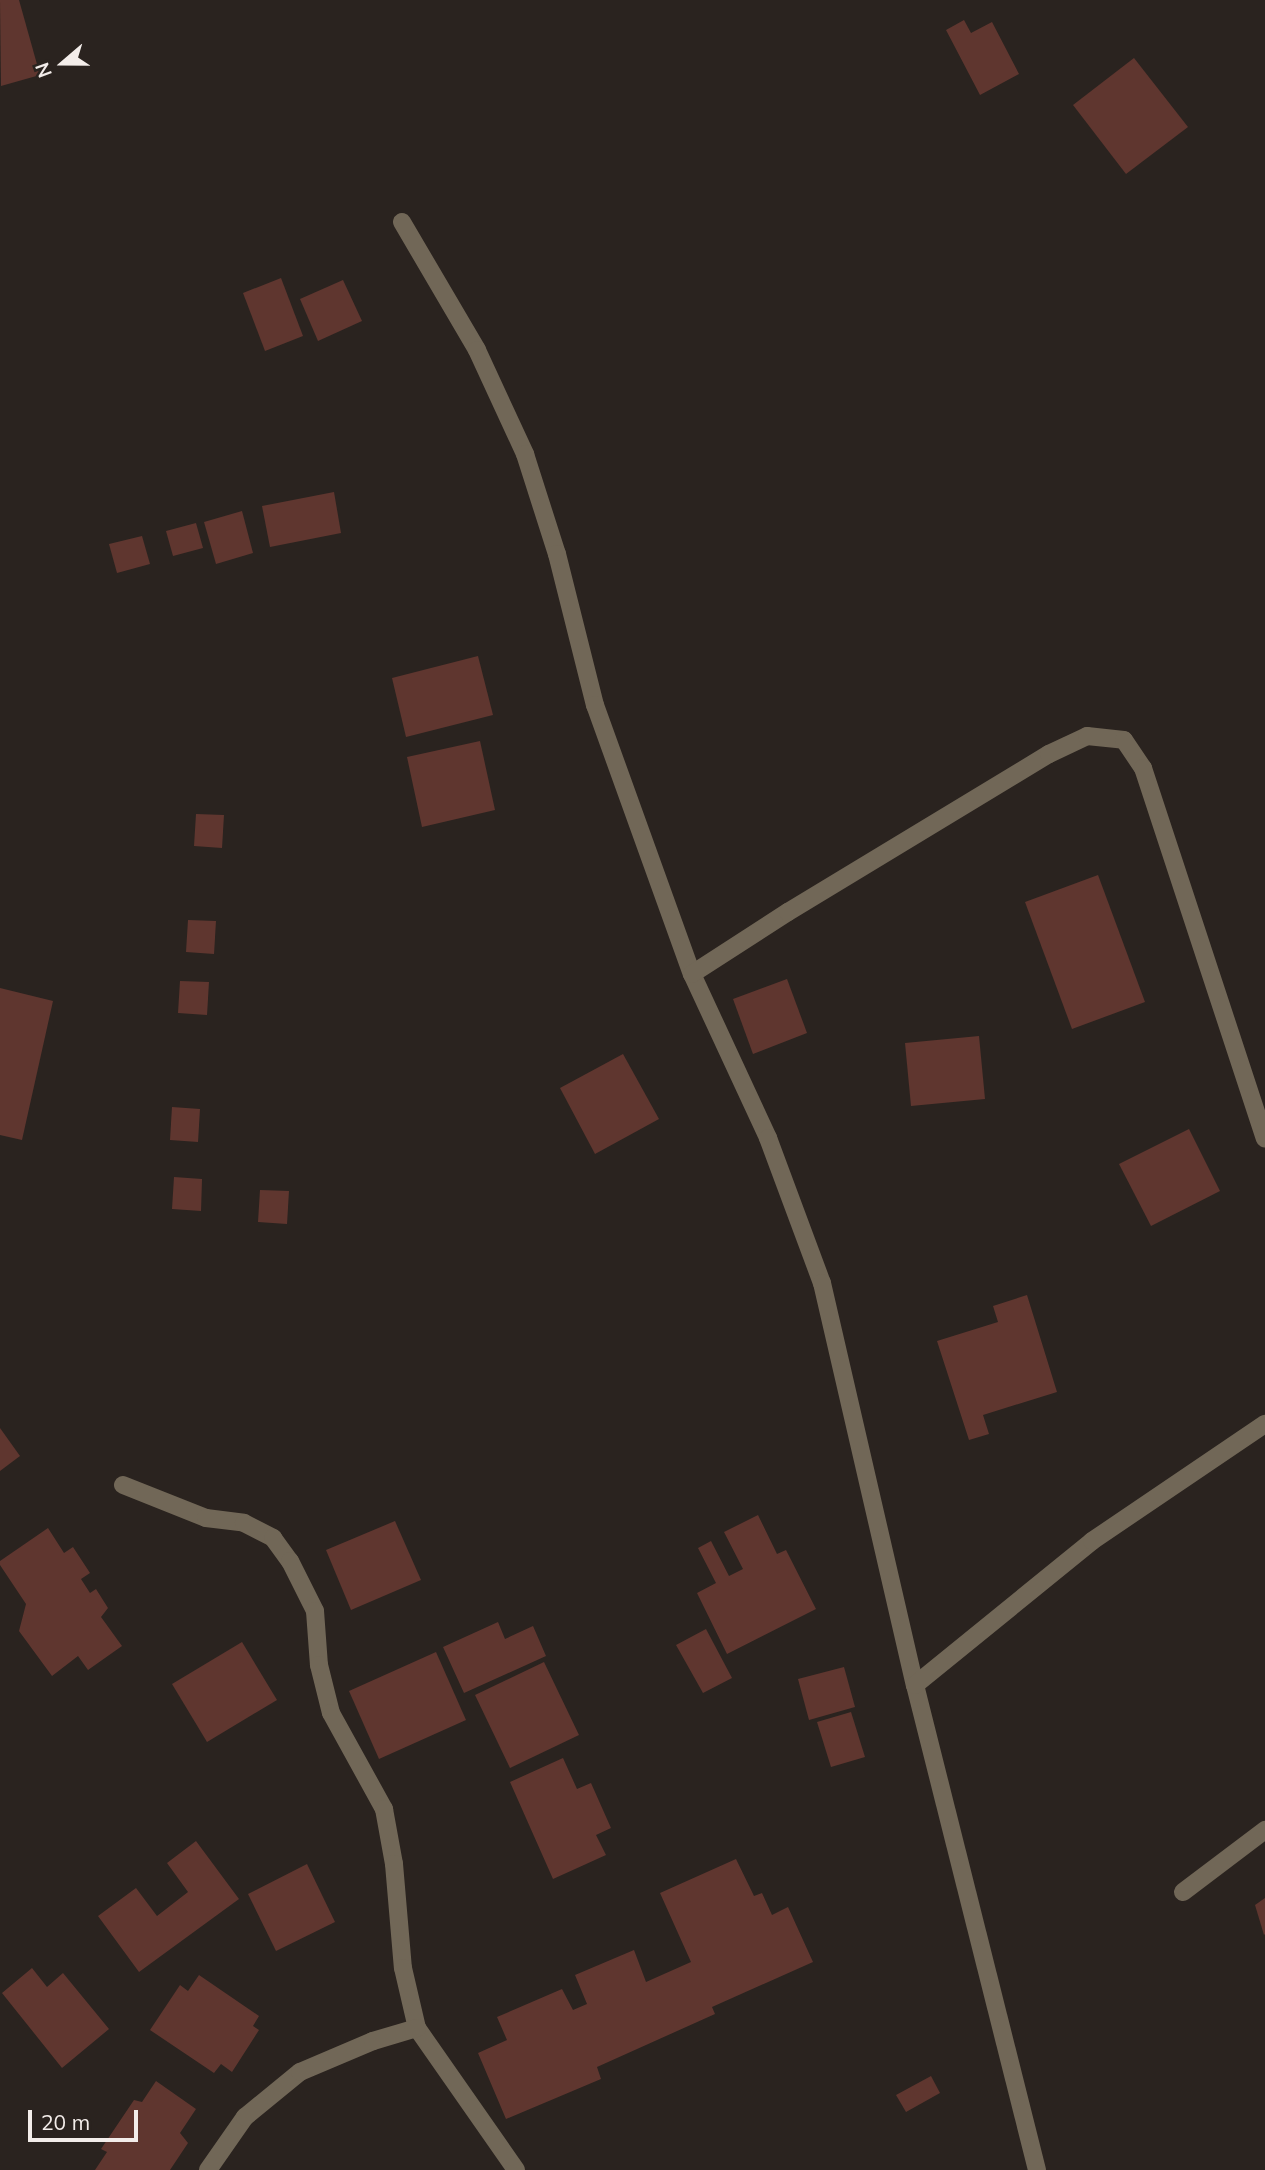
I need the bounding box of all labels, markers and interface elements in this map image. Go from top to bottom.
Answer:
north arrow [28,28,98,98]
text: N [30,59,57,81]
scale bar [32,2096,142,2140]
text: 20 m [41,2109,90,2135]

